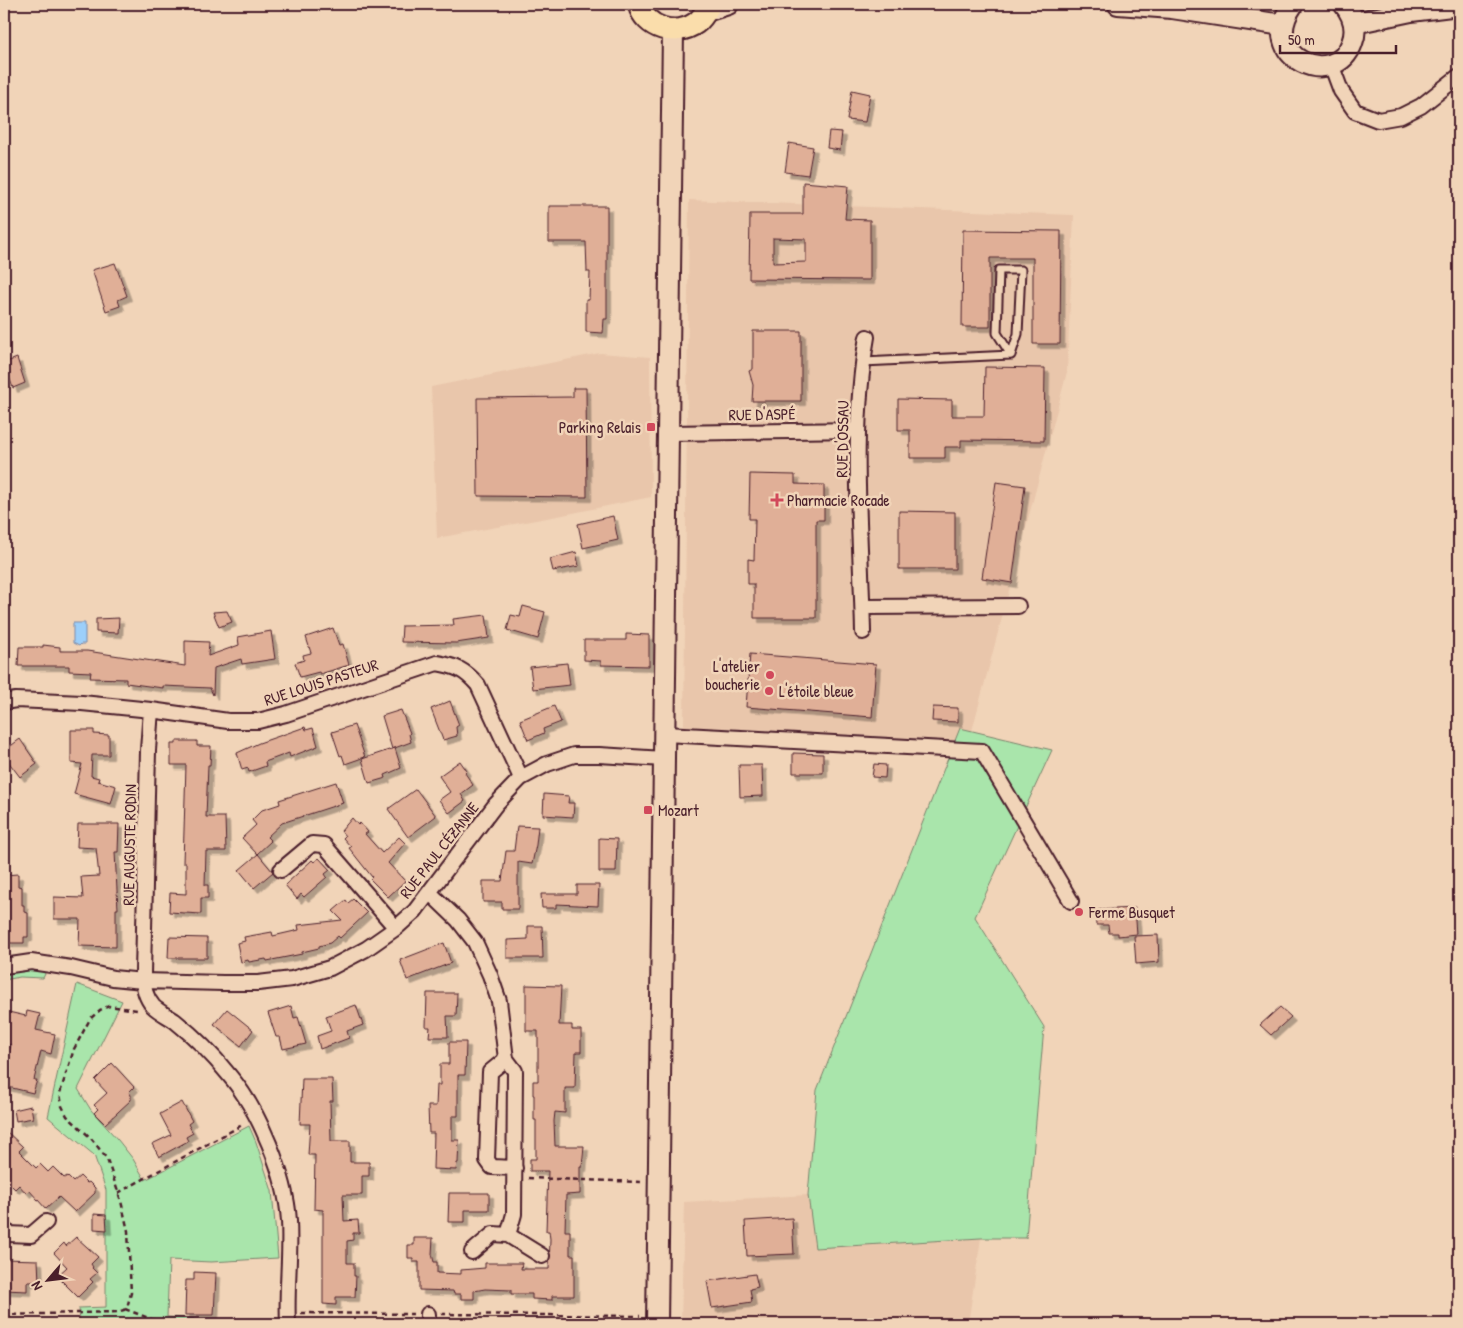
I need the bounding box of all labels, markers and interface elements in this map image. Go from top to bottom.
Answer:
scale bar [1280,22,1397,54]
text: 50 m [1288,29,1315,50]
street label: RUE D'OSSAU [830,400,854,478]
street label: RUE D'ASPÉ [728,402,796,426]
place label: Parking Relais [559,416,641,438]
marker: Parking Relais [645,421,657,433]
place label: Pharmacie Rocade [787,489,890,511]
marker: Pharmacie Rocade [771,494,783,506]
street label: RUE LOUIS PASTEUR [261,653,381,711]
place label: L'atelier boucherie [705,655,761,695]
marker: L'atelier boucherie [764,669,776,681]
place label: L'étoile bleue [779,680,854,702]
marker: L'étoile bleue [763,685,775,697]
street label: RUE AUGUSTE RODIN [117,784,141,906]
street label: RUE PAUL CÉZANNE [394,797,484,903]
place label: Mozart [658,799,699,821]
marker: Mozart [642,804,654,816]
place label: Ferme Busquet [1088,901,1175,923]
marker: Ferme Busquet [1073,906,1085,918]
north arrow [22,1256,72,1306]
text: N [26,1278,46,1294]

